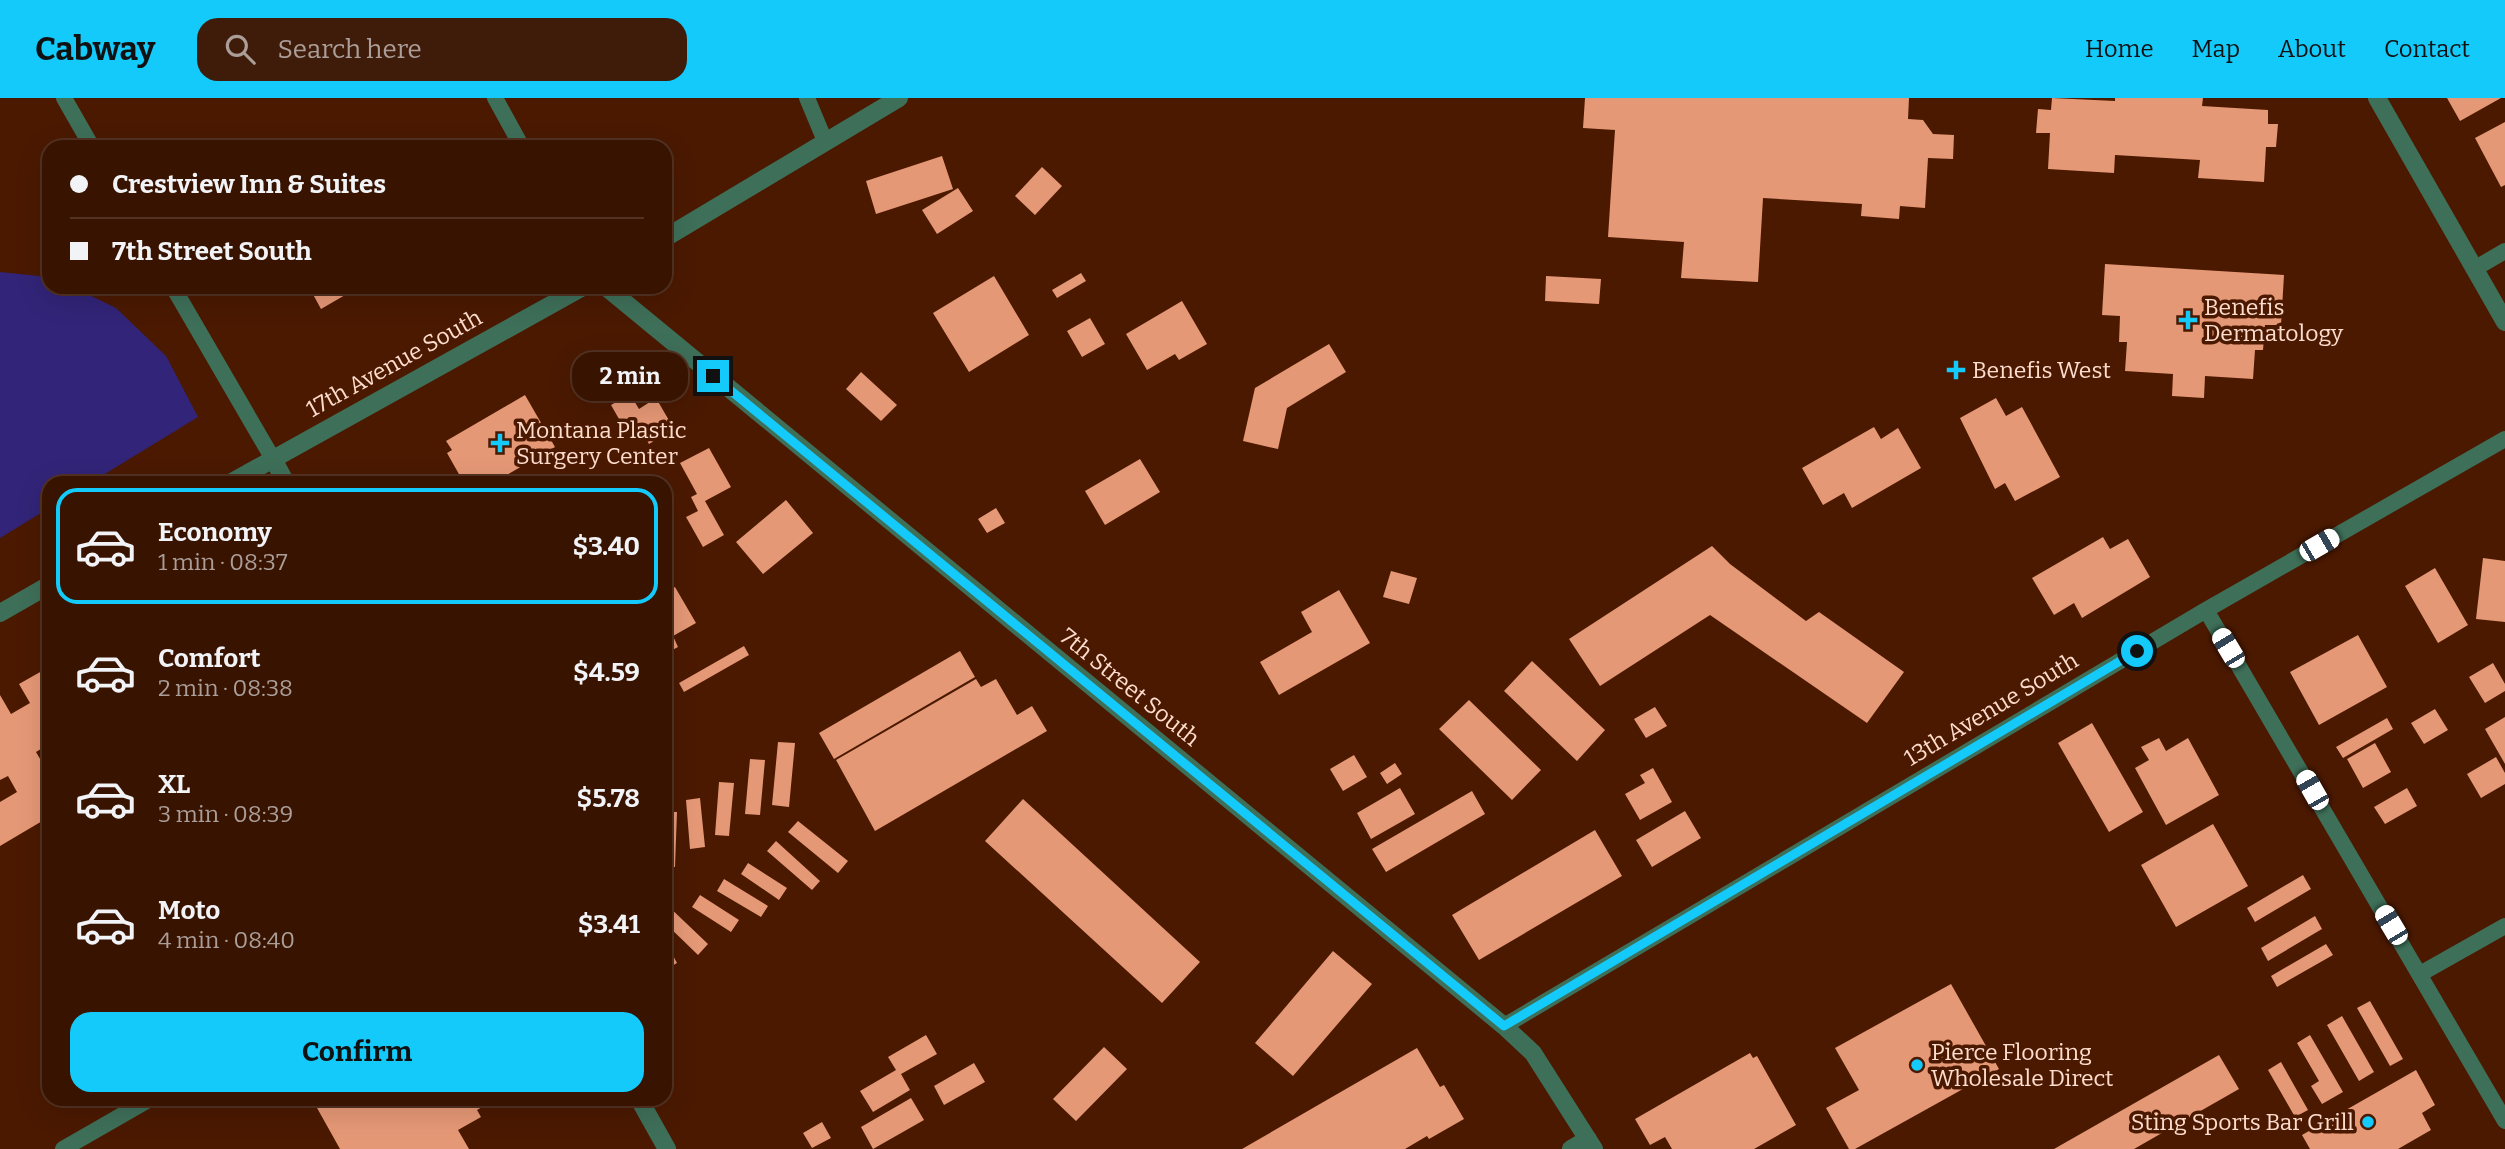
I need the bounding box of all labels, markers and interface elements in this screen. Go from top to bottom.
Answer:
search box [197,18,687,81]
text: Cabway [35,29,155,69]
icon: search [221,30,259,68]
text: Search here [277,34,422,65]
text: Home [2085,35,2154,63]
text: Map [2192,35,2240,63]
text: About [2278,35,2346,63]
text: Contact [2384,35,2470,63]
text: Crestview Inn & Suites [112,169,386,200]
text: 7th Street South [112,236,312,267]
place label: Benefis Dermatology [2204,293,2344,347]
street label: 17th Avenue South [301,303,487,423]
marker: Benefis Dermatology [2178,310,2198,330]
callout: 2 min [573,352,688,400]
place label: Benefis West [1972,356,2111,384]
route end [697,360,729,392]
marker: Benefis West [1946,360,1966,380]
text: 2 min [599,362,661,390]
place label: Montana Plastic Surgery Center [516,416,687,470]
marker: Montana Plastic Surgery Center [490,433,510,453]
icon: car [74,515,137,578]
text: Economy [158,517,272,548]
car [2296,525,2343,565]
text: $3.40 [572,531,640,562]
text: 1 min · 08:37 [158,548,287,576]
street label: 7th Street South [1055,622,1205,752]
car [2209,625,2248,671]
route start [2121,635,2153,667]
icon: car [74,641,137,704]
text: Comfort [158,643,261,674]
street label: 13th Avenue South [1899,646,2083,772]
text: $4.59 [573,657,640,688]
text: 2 min · 08:38 [158,674,293,702]
icon: car [74,767,137,830]
car [2293,767,2332,813]
text: XL [158,769,190,800]
text: $5.78 [577,783,640,814]
text: 3 min · 08:39 [158,800,293,828]
icon: car [74,893,137,956]
text: Moto [158,895,220,926]
car [2372,902,2411,948]
text: $3.41 [578,909,640,940]
text: 4 min · 08:40 [158,926,295,954]
button: Confirm [70,1012,644,1092]
place label: Pierce Flooring Wholesale Direct [1931,1038,2113,1092]
marker: Pierce Flooring Wholesale Direct [1909,1057,1925,1073]
place label: Sting Sports Bar Grill [2131,1108,2354,1136]
marker: Sting Sports Bar Grill [2360,1114,2376,1130]

